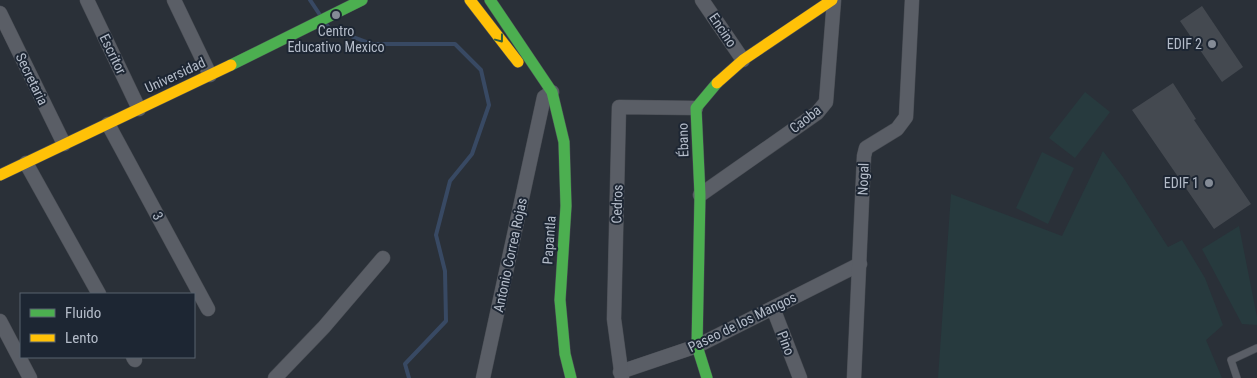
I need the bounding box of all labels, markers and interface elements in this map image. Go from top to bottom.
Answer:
marker: Centro Educativo Mexico [330,9,342,21]
street label: Encino [706,10,740,50]
place label: Centro Educativo Mexico [287,23,385,55]
street label: Escritor [96,31,130,77]
one-way arrow [494,33,503,43]
place label: EDIF 2 [1167,36,1202,52]
marker: EDIF 2 [1206,38,1218,50]
street label: Secretaria [13,50,51,108]
street label: Universidad [142,54,208,96]
street label: Caoba [786,102,824,136]
street label: Ébano [673,123,692,157]
street label: Nogal [854,162,872,196]
place label: EDIF 1 [1164,175,1199,191]
marker: EDIF 1 [1203,177,1215,189]
street label: Cedros [608,184,626,224]
street label: Antonio Correa Rojas [490,196,530,314]
street label: 3 [149,209,167,223]
street label: Papantla [539,215,559,265]
street label: Paseo de los Mangos [685,289,799,355]
legend [20,293,195,358]
text: Fluido [65,304,101,322]
text: Lento [65,329,98,347]
street label: Pino [774,329,798,357]

